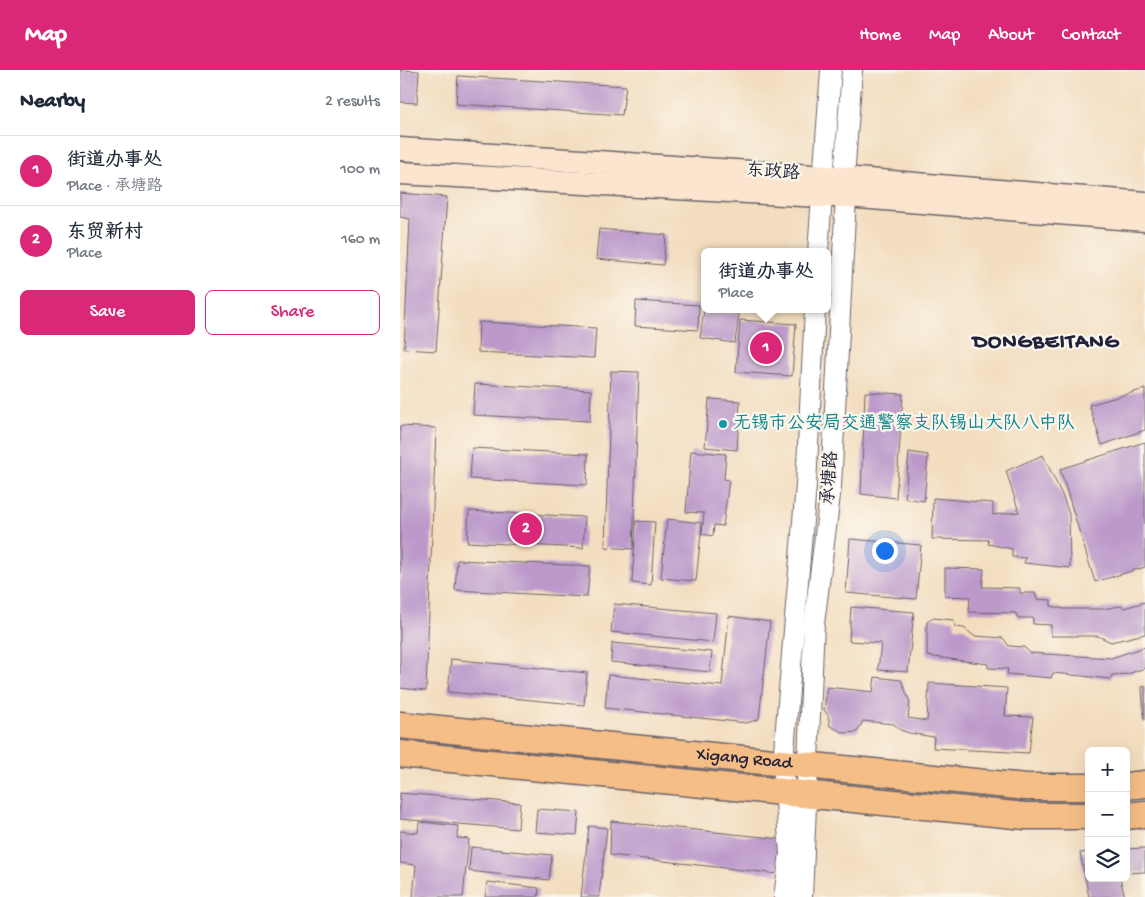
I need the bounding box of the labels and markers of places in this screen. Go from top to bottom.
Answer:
pin: 1 [750,329,782,367]
place label: 无锡市公安局交通警察支队锡山大队八中队 [733,413,1075,435]
marker: 无锡市公安局交通警察支队锡山大队八中队 [717,418,729,430]
pin: 2 [510,510,542,548]

